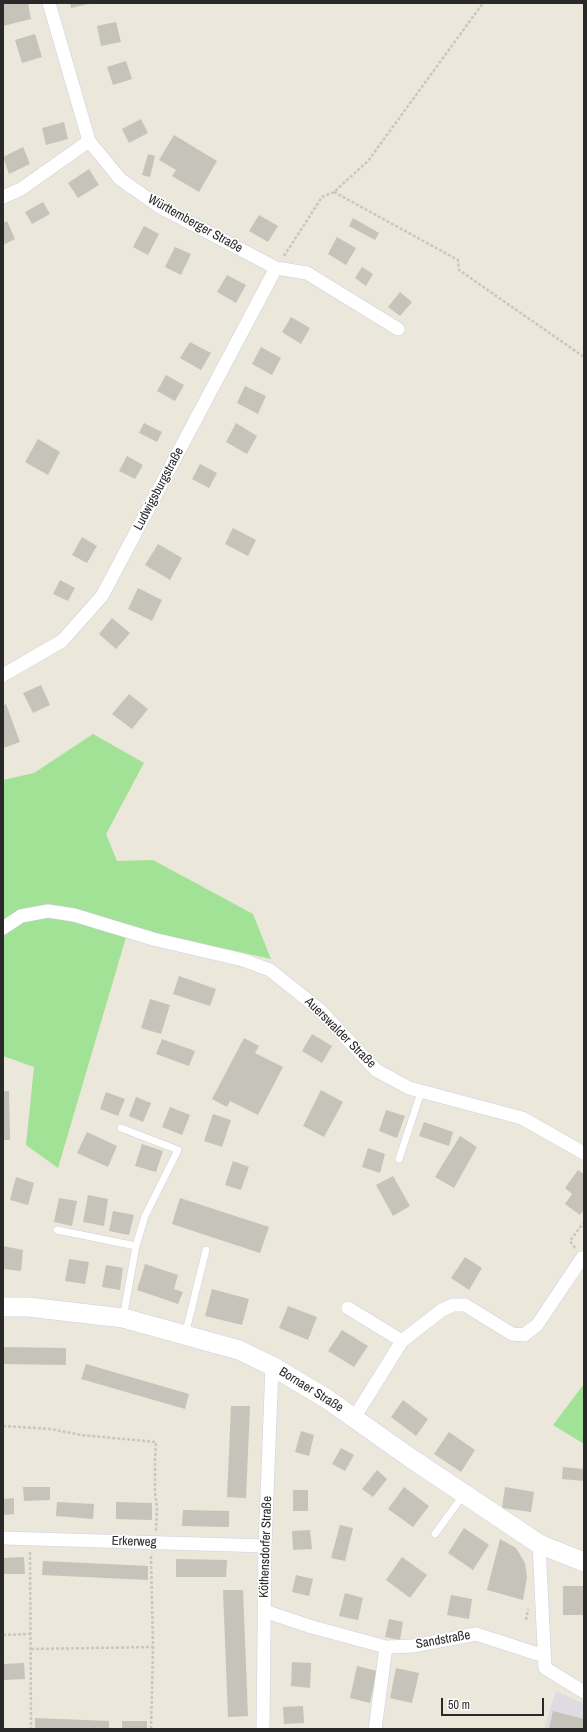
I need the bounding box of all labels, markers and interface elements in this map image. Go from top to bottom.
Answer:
street label: Württemberger Straße [145,192,245,256]
street label: Ludwigsburgstraße [131,445,187,533]
street label: Auerswalder Straße [301,994,379,1072]
street label: Bornaer Straße [276,1364,346,1416]
street label: Köthensdorfer Straße [256,1496,276,1598]
street label: Erkerweg [111,1533,157,1551]
street label: Sandstraße [415,1628,471,1652]
scale bar [443,1690,546,1716]
text: 50 m [448,1697,470,1713]

